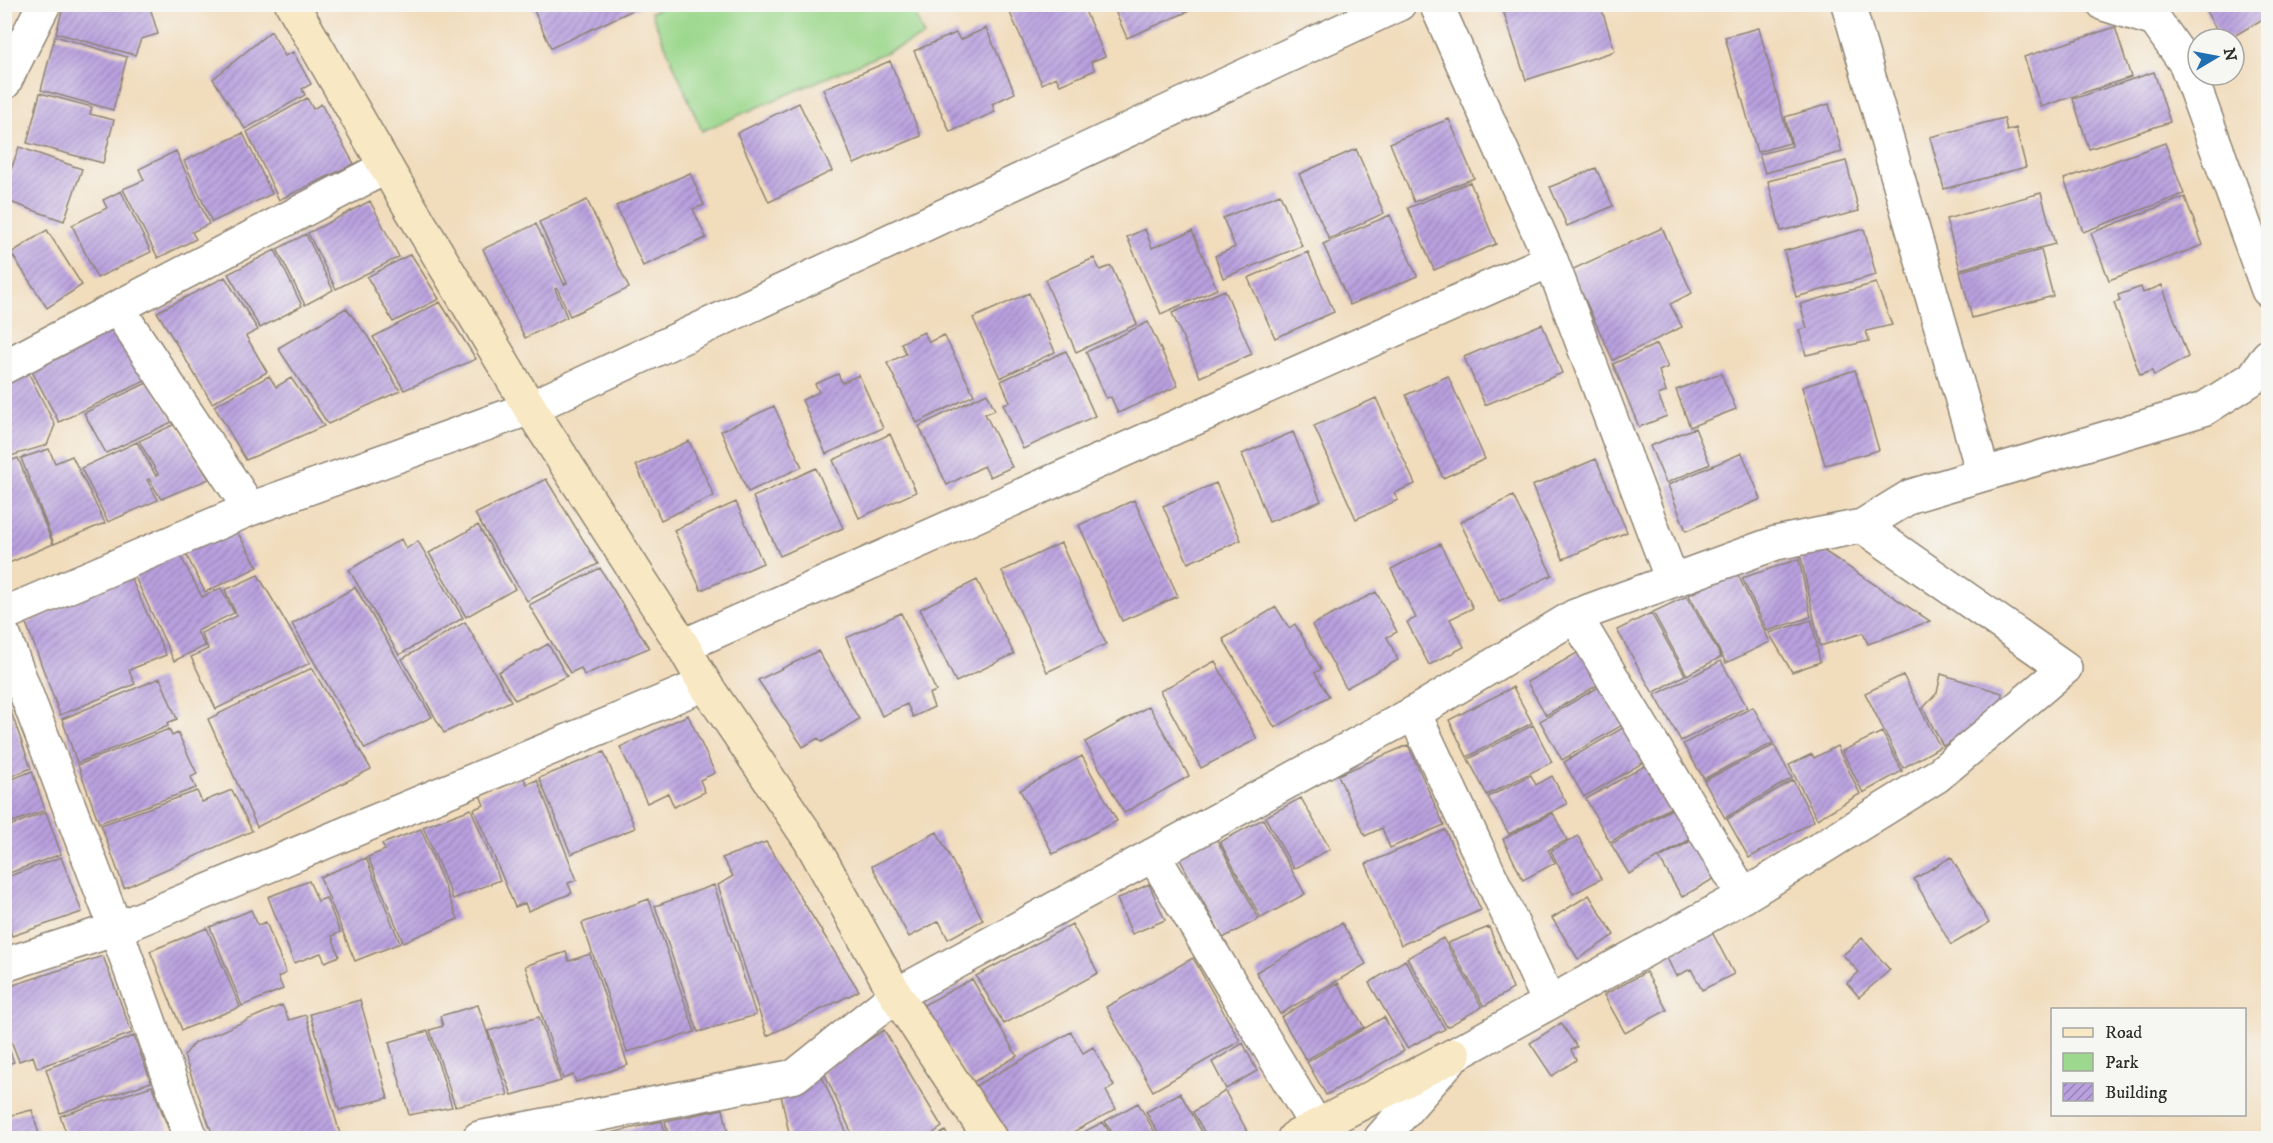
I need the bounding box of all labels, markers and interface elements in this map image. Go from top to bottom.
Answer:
north arrow [2186,27,2246,87]
text: N [2219,46,2241,63]
legend [2051,1008,2246,1116]
text: Road [2105,1022,2142,1044]
text: Park [2105,1052,2139,1074]
text: Building [2105,1082,2167,1104]

